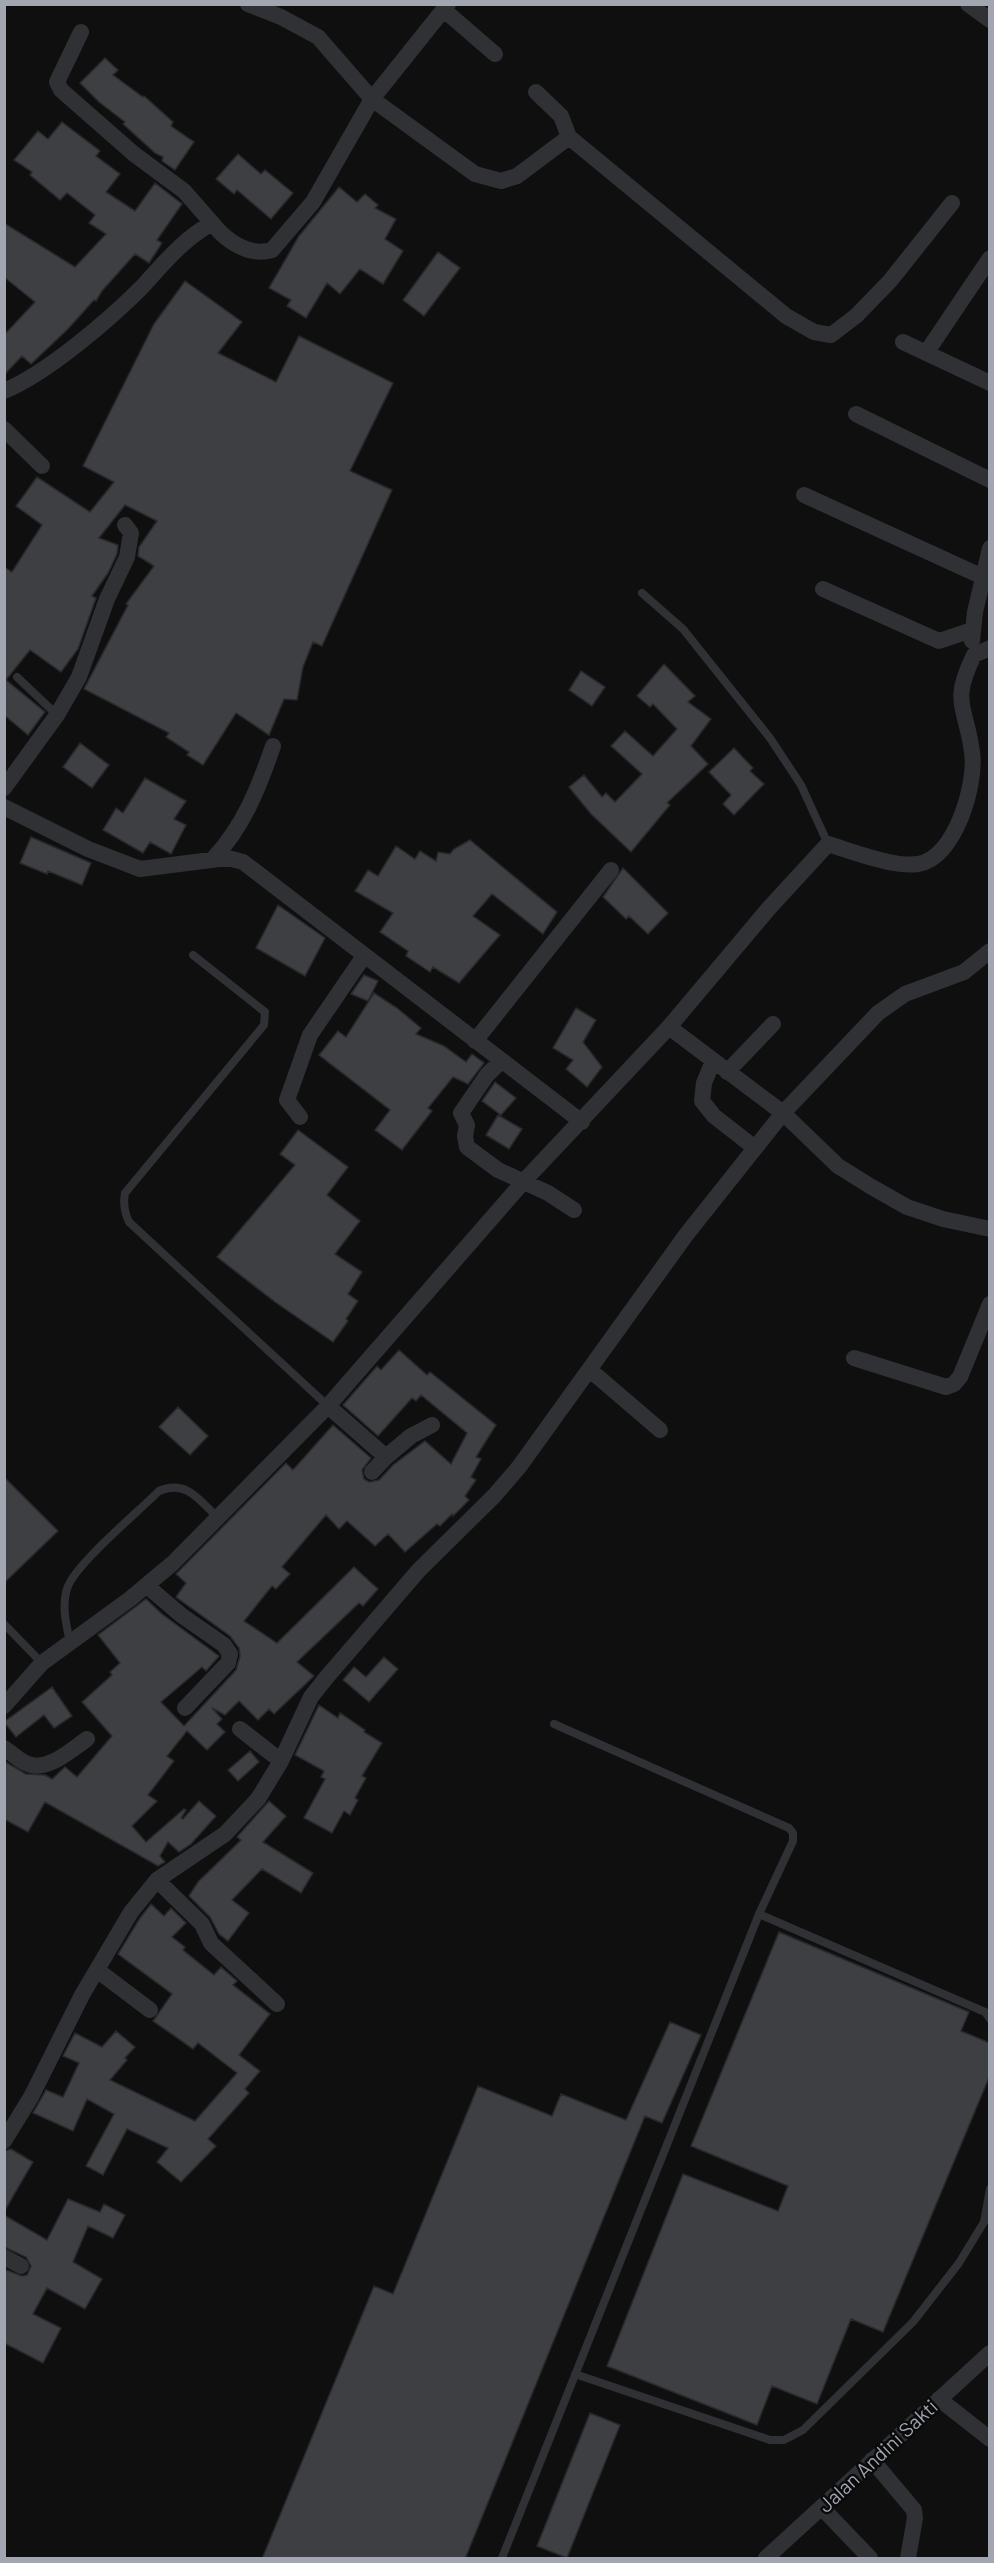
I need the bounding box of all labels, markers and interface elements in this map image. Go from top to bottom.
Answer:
street label: Jalan Andini Sakti [813,2394,942,2517]

